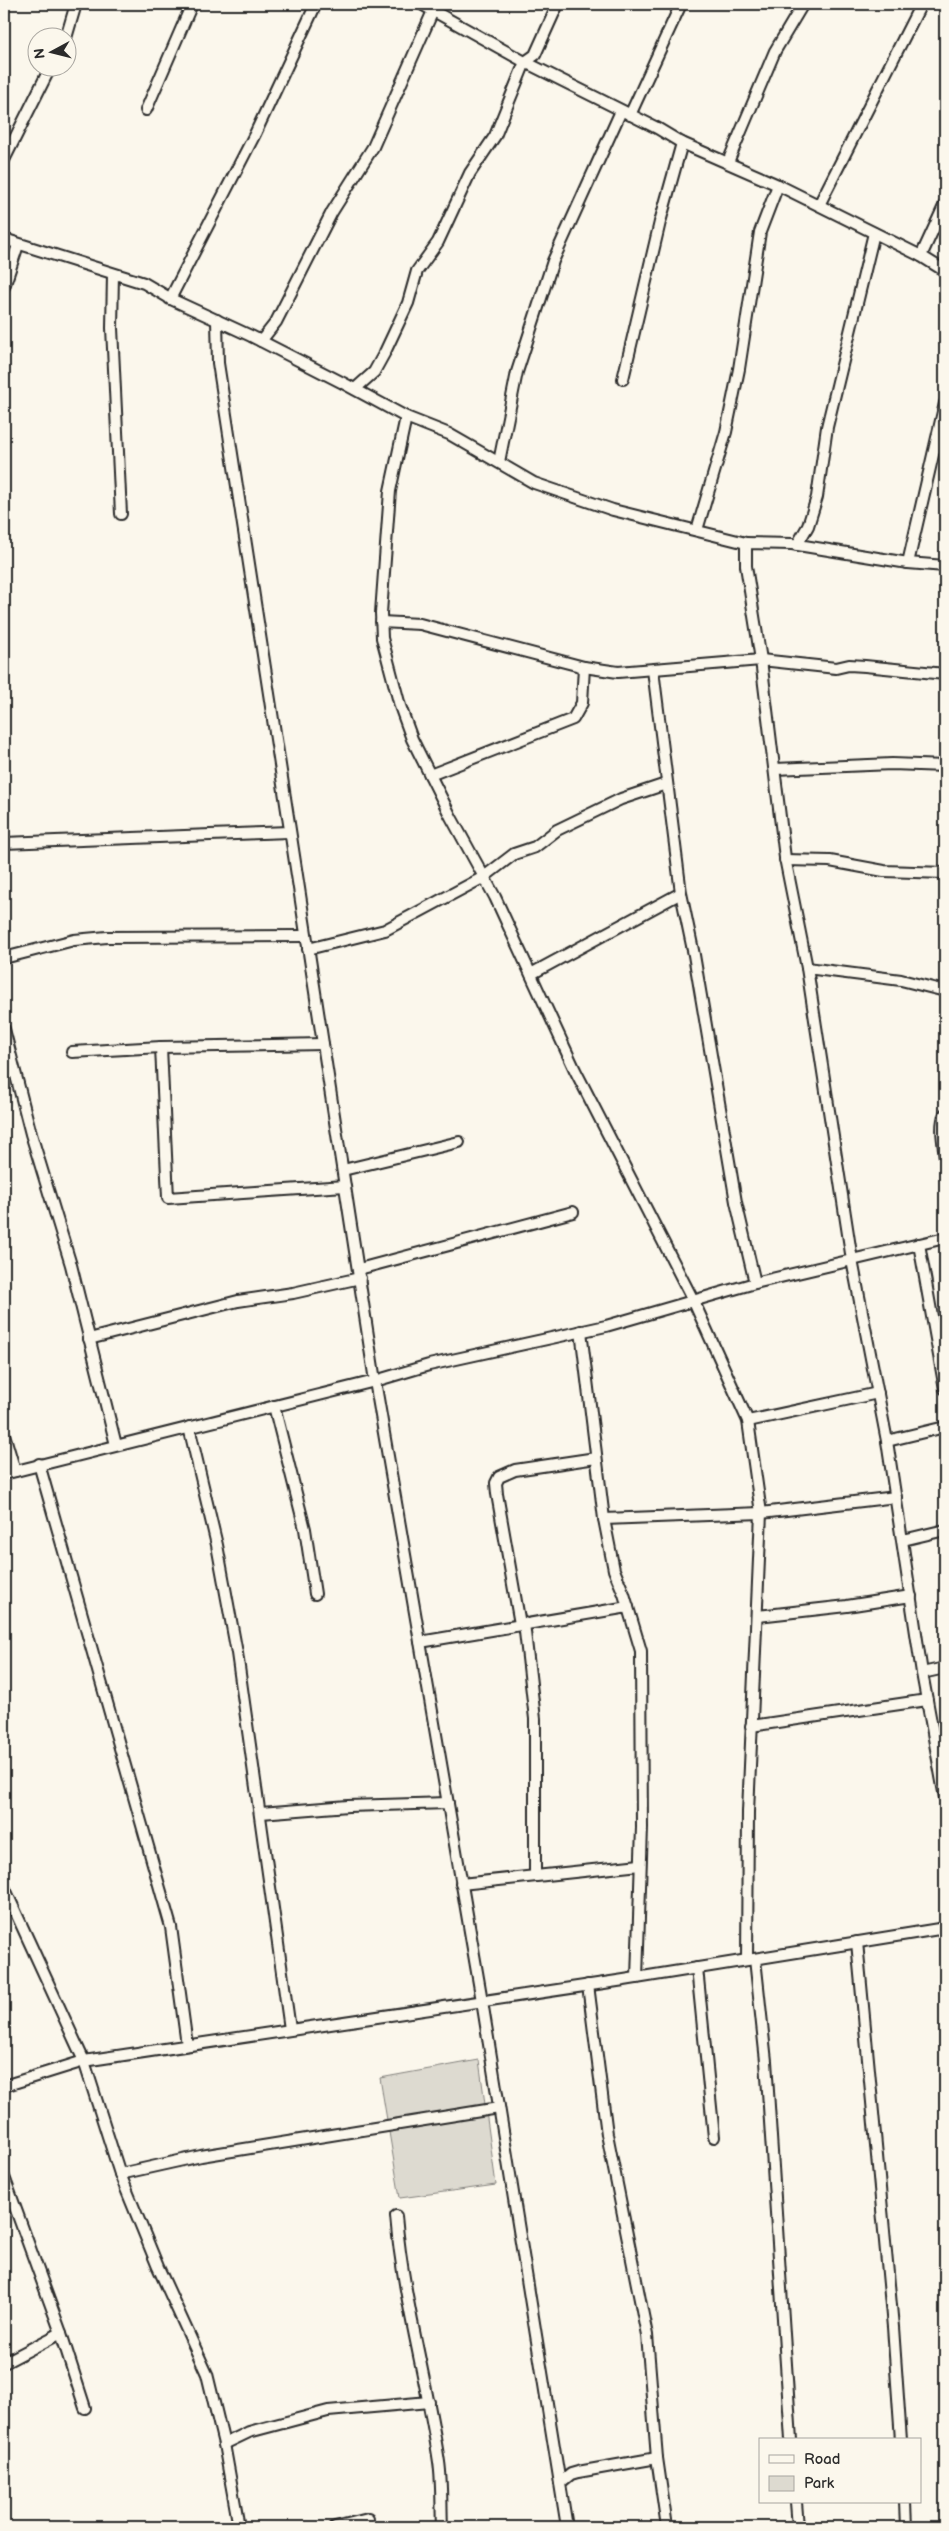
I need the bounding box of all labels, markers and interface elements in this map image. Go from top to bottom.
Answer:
north arrow [28,28,78,78]
text: N [31,47,49,60]
legend [759,2438,922,2504]
text: Road [804,2450,840,2469]
text: Park [804,2474,835,2493]

